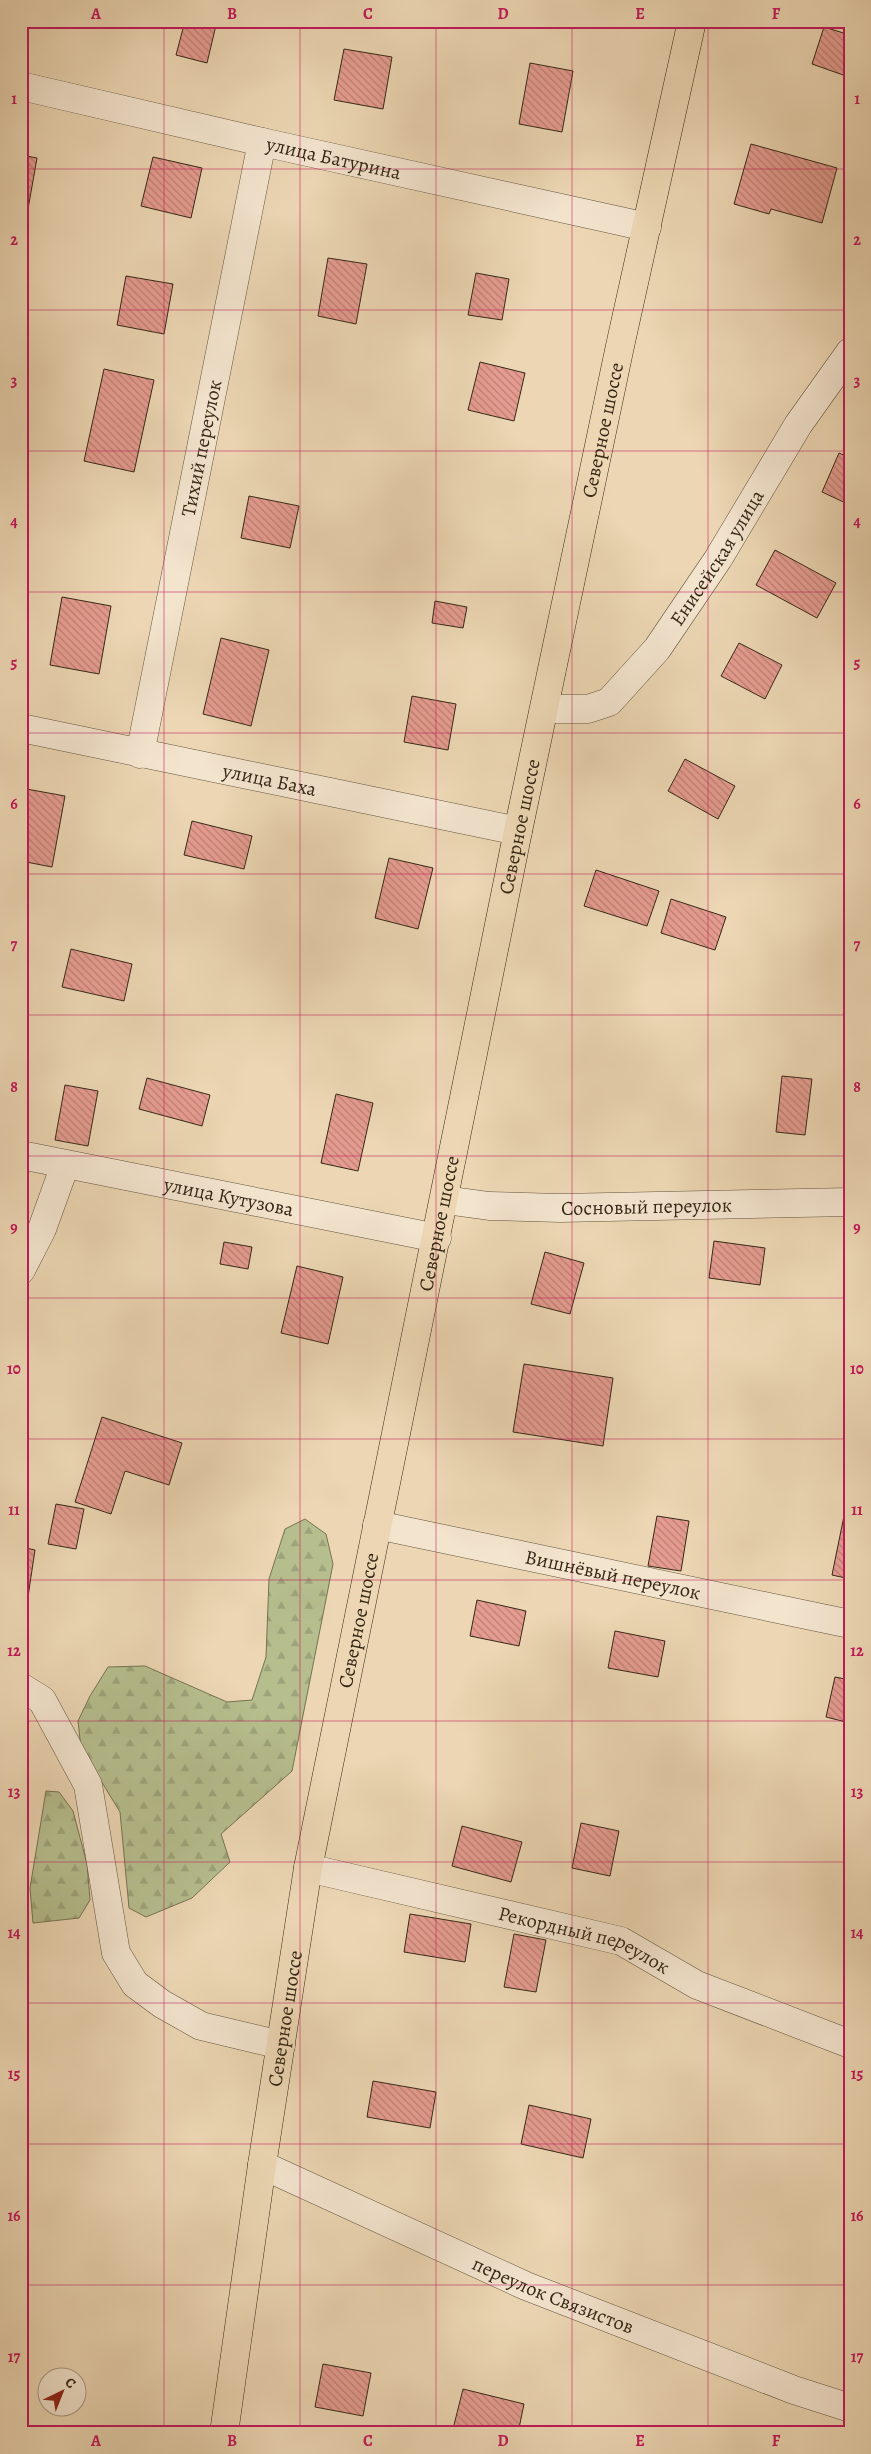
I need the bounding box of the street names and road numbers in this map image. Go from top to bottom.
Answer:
street label: улица Батурина [263,130,405,186]
street label: Северное шоссе [575,360,630,500]
street label: Тихий переулок [174,377,228,519]
street label: Енисейская улица [663,484,770,631]
street label: улица Баха [220,756,320,803]
street label: Северное шоссе [492,756,546,896]
street label: Северное шоссе [412,1153,465,1293]
street label: улица Кутузова [161,1170,297,1223]
street label: Сосновый переулок [561,1191,732,1221]
street label: Вишнёвый переулок [523,1543,703,1606]
street label: Северное шоссе [331,1550,385,1690]
street label: Рекордный переулок [496,1899,675,1980]
street label: Северное шоссе [261,1948,309,2089]
street label: переулок Связистов [468,2250,638,2340]

